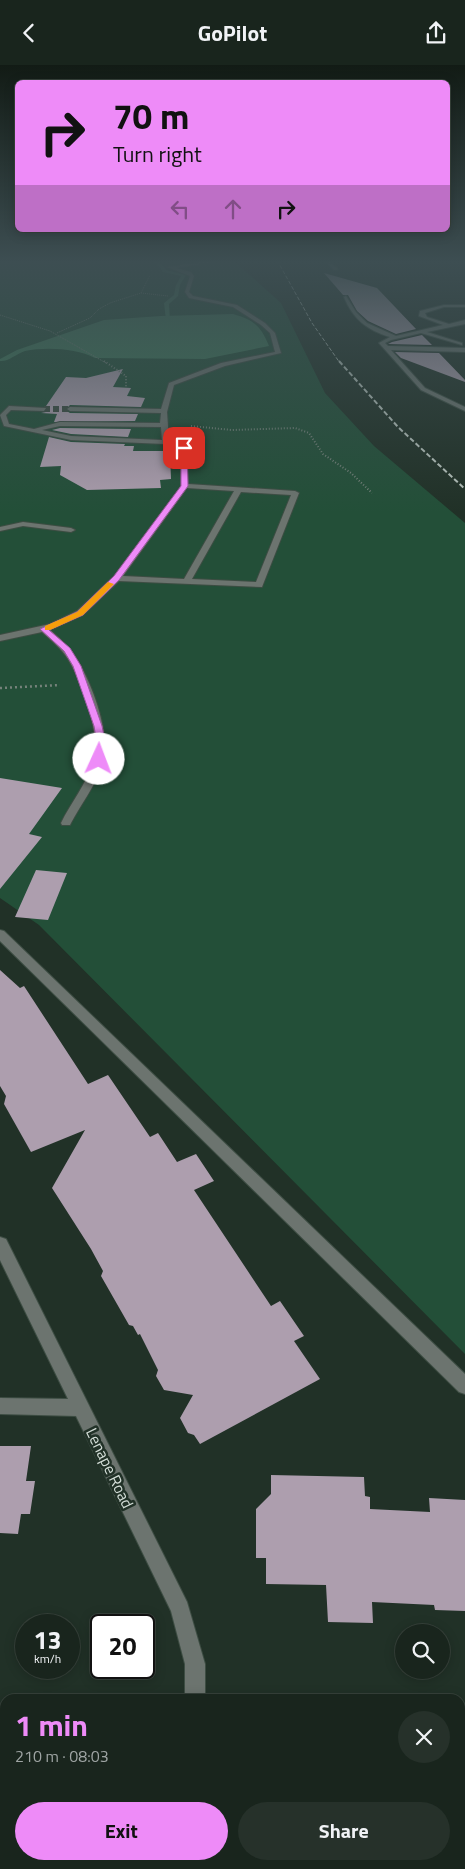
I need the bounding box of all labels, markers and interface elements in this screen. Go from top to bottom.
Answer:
text: GoPilot [198,16,267,50]
icon: back [15,19,43,47]
icon: share [422,19,450,47]
text: 70 m [113,89,189,143]
icon: right [30,100,95,165]
text: Turn right [113,137,202,171]
icon: left [166,195,194,223]
icon: ahead [219,195,247,223]
icon: right [272,195,300,223]
pin [163,427,205,469]
icon: arrive [170,434,198,462]
position arrow [72,732,124,784]
street label: Lenape Road [80,1424,140,1512]
speed limit sign: 20 [90,1614,155,1679]
text: 13 [33,1621,62,1659]
map controls [395,1624,450,1679]
button: search [395,1624,450,1679]
text: km/h [34,1649,61,1668]
text: 1 min [15,1702,88,1748]
button: close [398,1711,450,1763]
text: 210 m · 08:03 [15,1744,109,1768]
button: Exit [15,1802,228,1860]
button: Share [238,1802,450,1860]

